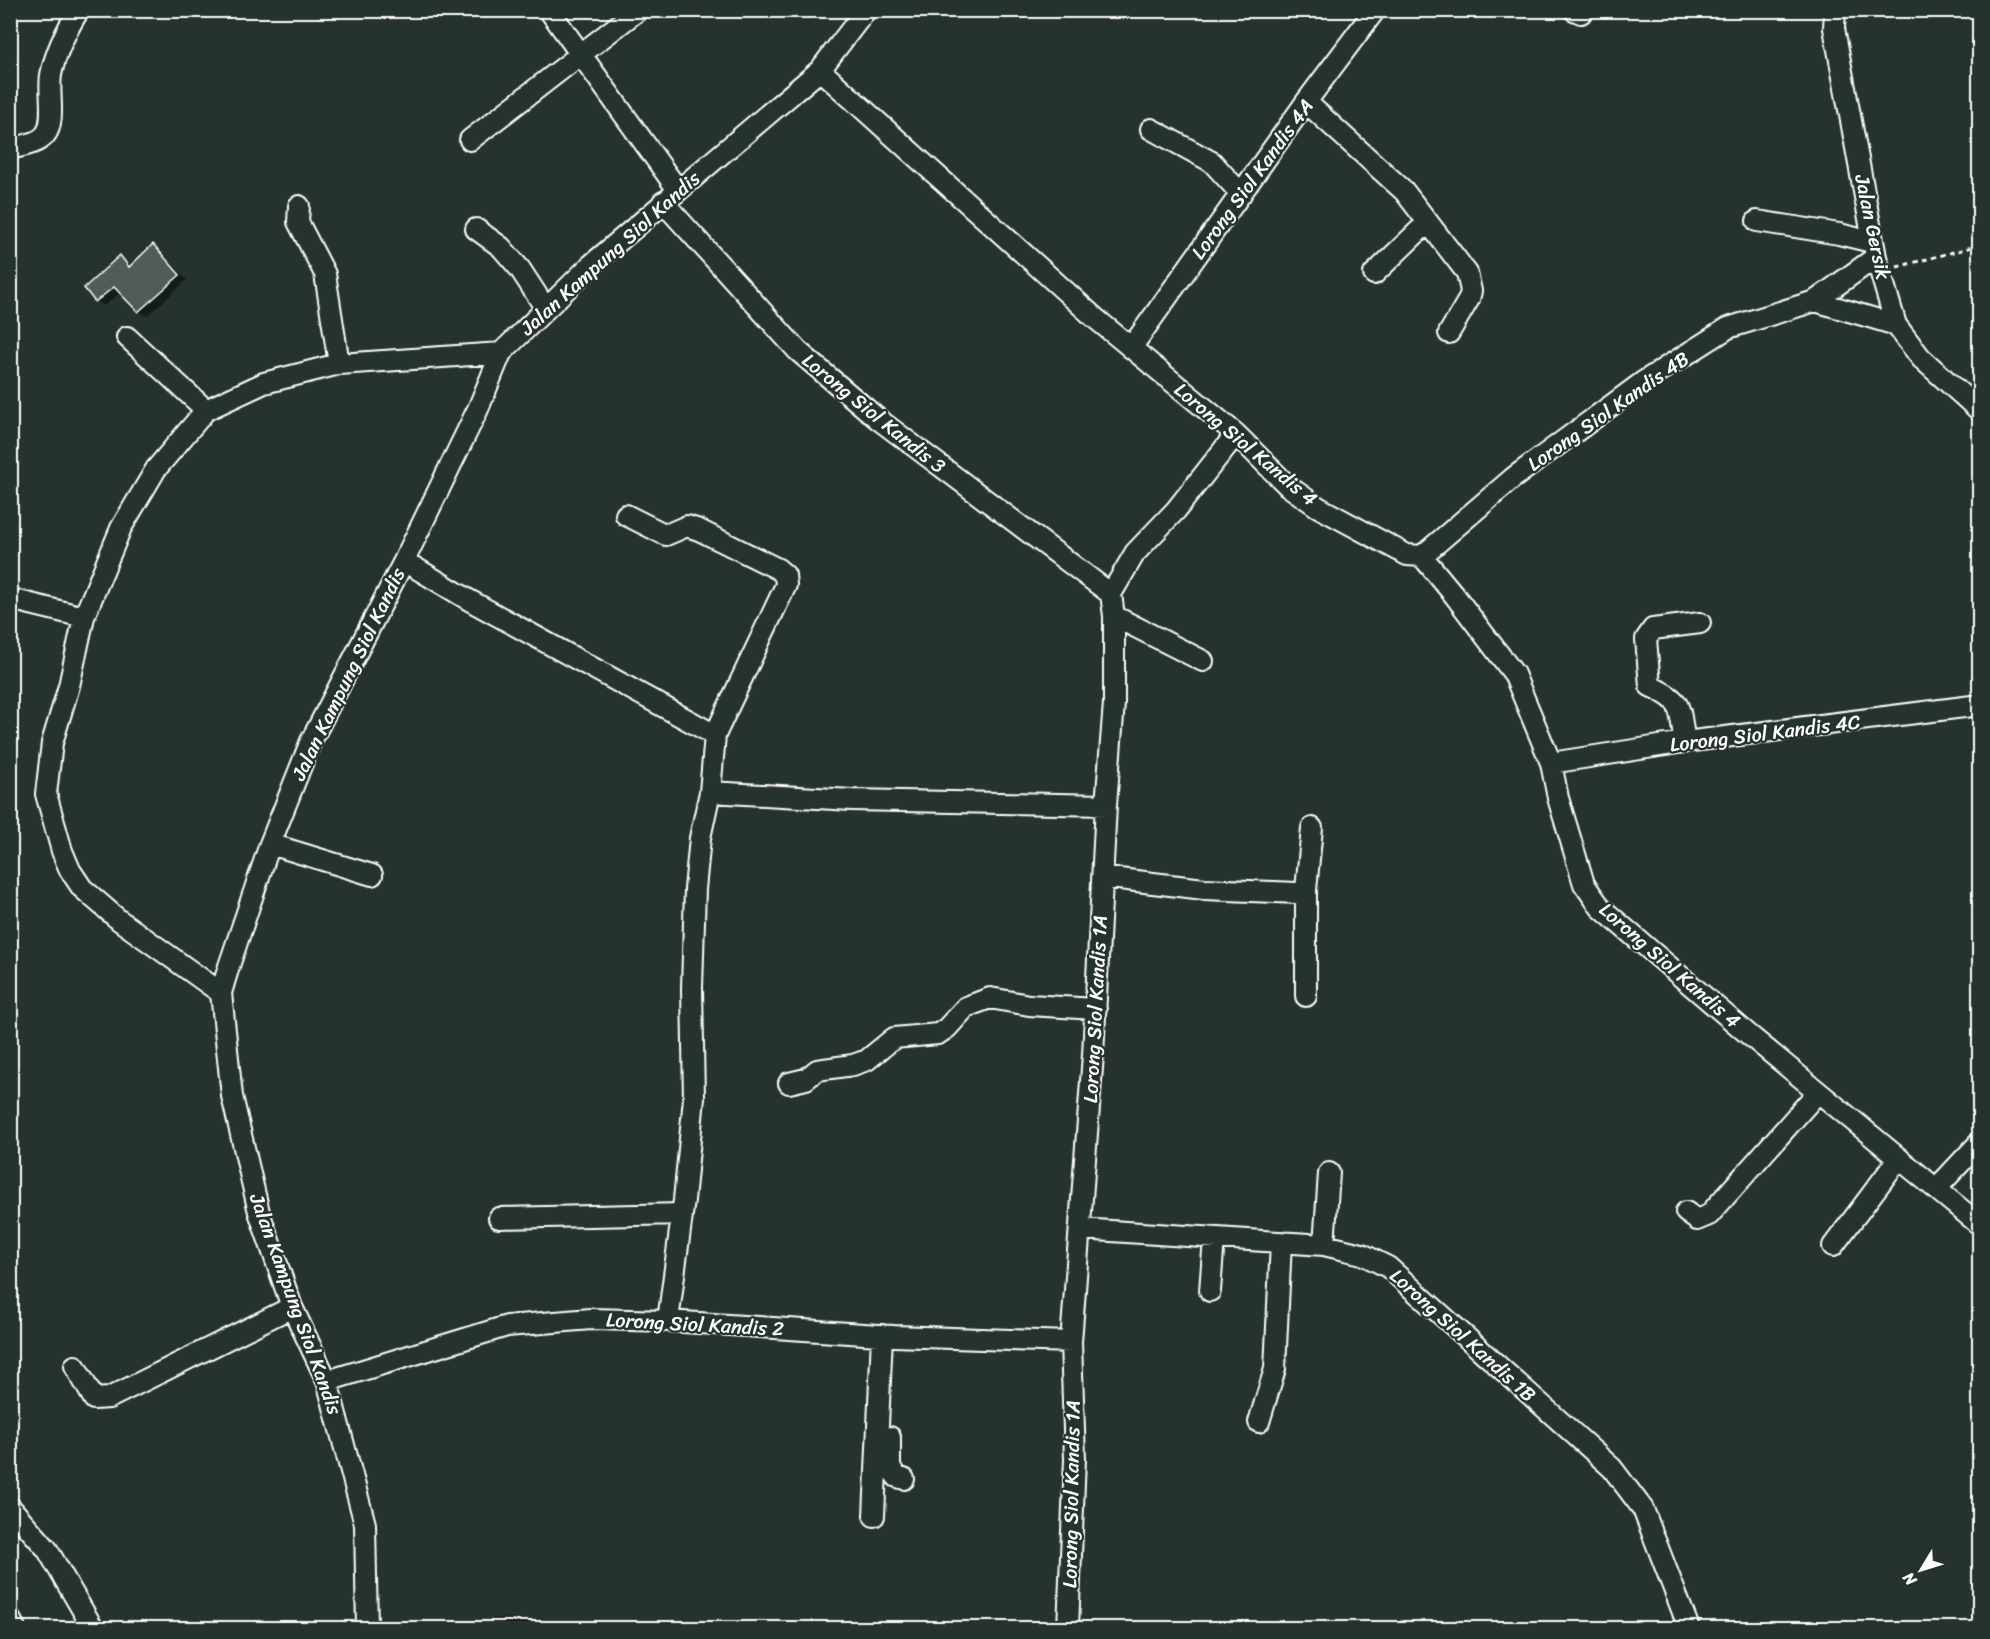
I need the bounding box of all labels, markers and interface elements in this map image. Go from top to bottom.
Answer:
street label: Lorong Siol Kandis 4A [1182,91,1323,267]
street label: Jalan Kampung Siol Kandis [511,162,709,345]
street label: Jalan Gersik [1844,170,1901,283]
street label: Lorong Siol Kandis 4B [1520,342,1697,481]
street label: Lorong Siol Kandis 3 [794,344,954,483]
street label: Lorong Siol Kandis 4 [1166,373,1325,515]
street label: Jalan Kampung Siol Kandis [281,561,416,788]
street label: Lorong Siol Kandis 4C [1668,704,1863,763]
street label: Lorong Siol Kandis 4 [1591,893,1749,1037]
street label: Lorong Siol Kandis 1A [1073,914,1118,1104]
street label: Jalan Kampung Siol Kandis [239,1188,352,1420]
street label: Lorong Siol Kandis 1B [1381,1260,1544,1411]
street label: Lorong Siol Kandis 2 [605,1302,785,1347]
street label: Lorong Siol Kandis 1A [1052,1400,1091,1588]
north arrow [1891,1540,1951,1600]
text: N [1894,1565,1925,1593]

